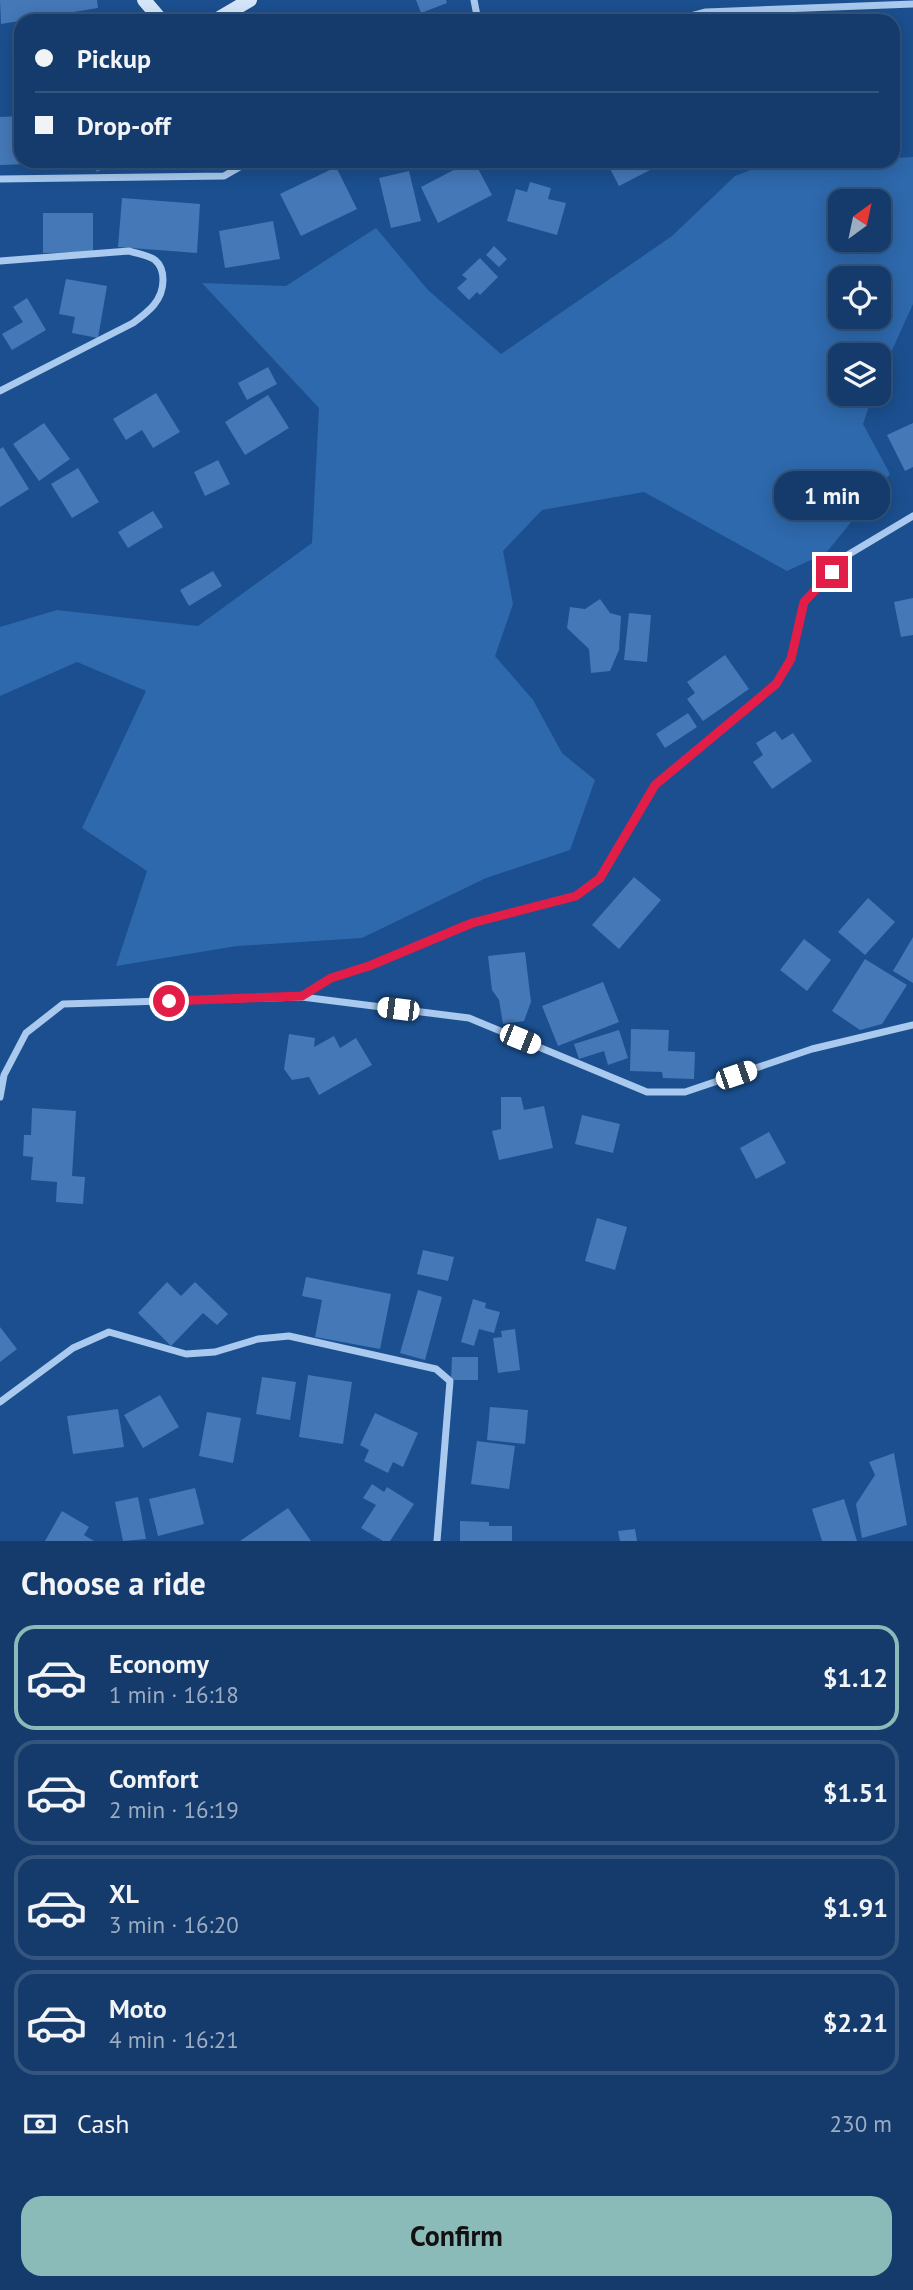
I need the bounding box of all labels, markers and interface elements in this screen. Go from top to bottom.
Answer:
text: Pickup [77,42,151,75]
text: Drop-off [77,109,171,142]
north arrow [828,189,891,252]
map controls [828,189,891,406]
button: locate [828,266,891,329]
button: layers [828,343,891,406]
callout: 1 min [774,470,890,520]
text: 1 min [804,481,860,510]
route end [816,556,848,588]
route start [153,985,185,1017]
car [376,996,421,1022]
car [497,1021,544,1057]
car [713,1058,760,1092]
text: Choose a ride [21,1562,206,1604]
icon: car [25,1646,88,1709]
text: Economy [109,1647,209,1680]
text: $1.12 [823,1661,888,1694]
text: 1 min · 16:18 [109,1680,239,1709]
icon: car [25,1761,88,1824]
text: Comfort [109,1762,199,1795]
text: $1.51 [823,1776,888,1809]
text: 2 min · 16:19 [109,1795,239,1824]
icon: car [25,1876,88,1939]
text: XL [109,1877,139,1910]
text: $1.91 [823,1891,888,1924]
text: 3 min · 16:20 [109,1910,239,1939]
icon: car [25,1991,88,2054]
text: Moto [109,1992,167,2025]
text: $2.21 [823,2006,888,2039]
text: 4 min · 16:21 [109,2025,239,2054]
icon: cash [21,2105,59,2143]
text: Cash [77,2107,129,2140]
text: 230 m [830,2109,892,2138]
button: Confirm [21,2196,892,2276]

